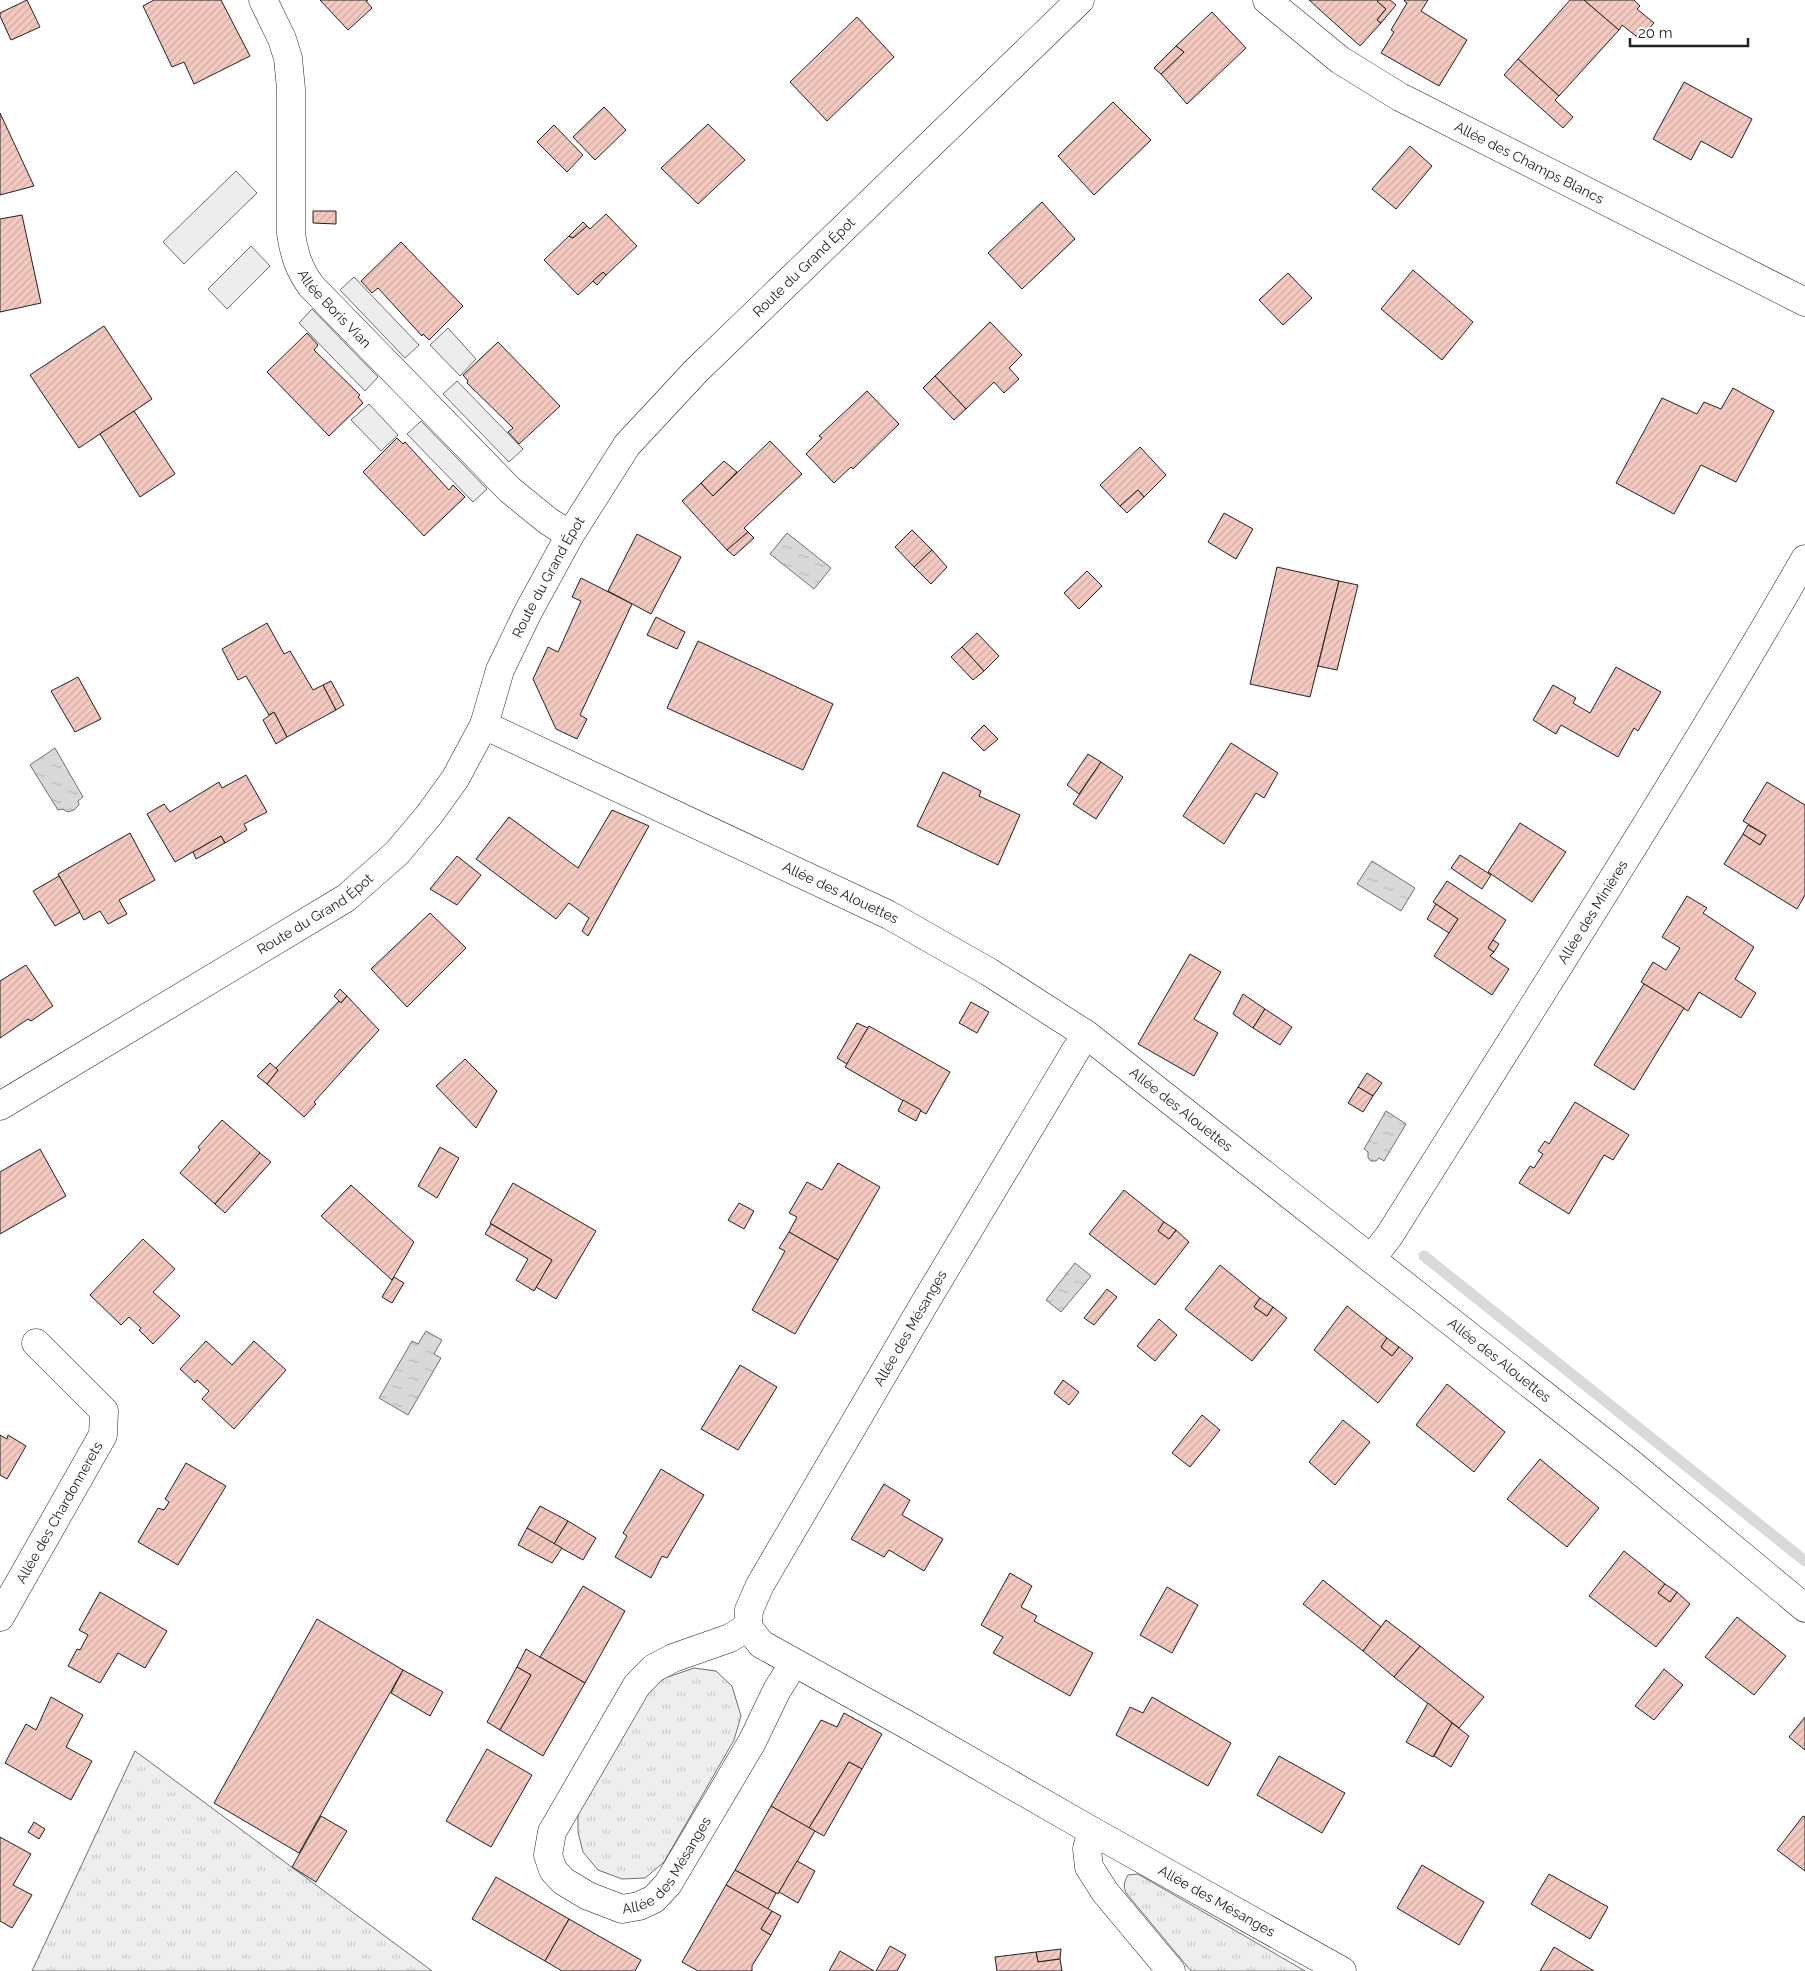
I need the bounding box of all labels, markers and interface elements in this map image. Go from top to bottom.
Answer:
scale bar [1630,15,1748,47]
text: 20 m [1638,24,1673,42]
street label: Allée des Champs Blancs [1452,118,1607,207]
street label: Route du Grand Épot [749,214,858,320]
street label: Allée Boris Vian [295,267,375,351]
street label: Route du Grand Épot [509,513,588,640]
street label: Allée des Minières [1554,857,1631,967]
street label: Allée des Alouettes [780,858,902,927]
street label: Route du Grand Épot [254,870,376,958]
street label: Allée des Alouettes [1127,1064,1236,1155]
street label: Allée des Mésanges [870,1267,950,1389]
street label: Allée des Alouettes [1445,1315,1554,1405]
street label: Allée des Chardonnerets [13,1439,106,1586]
street label: Allée des Mésanges [621,1814,714,1917]
street label: Allée des Mésanges [1156,1862,1278,1940]

